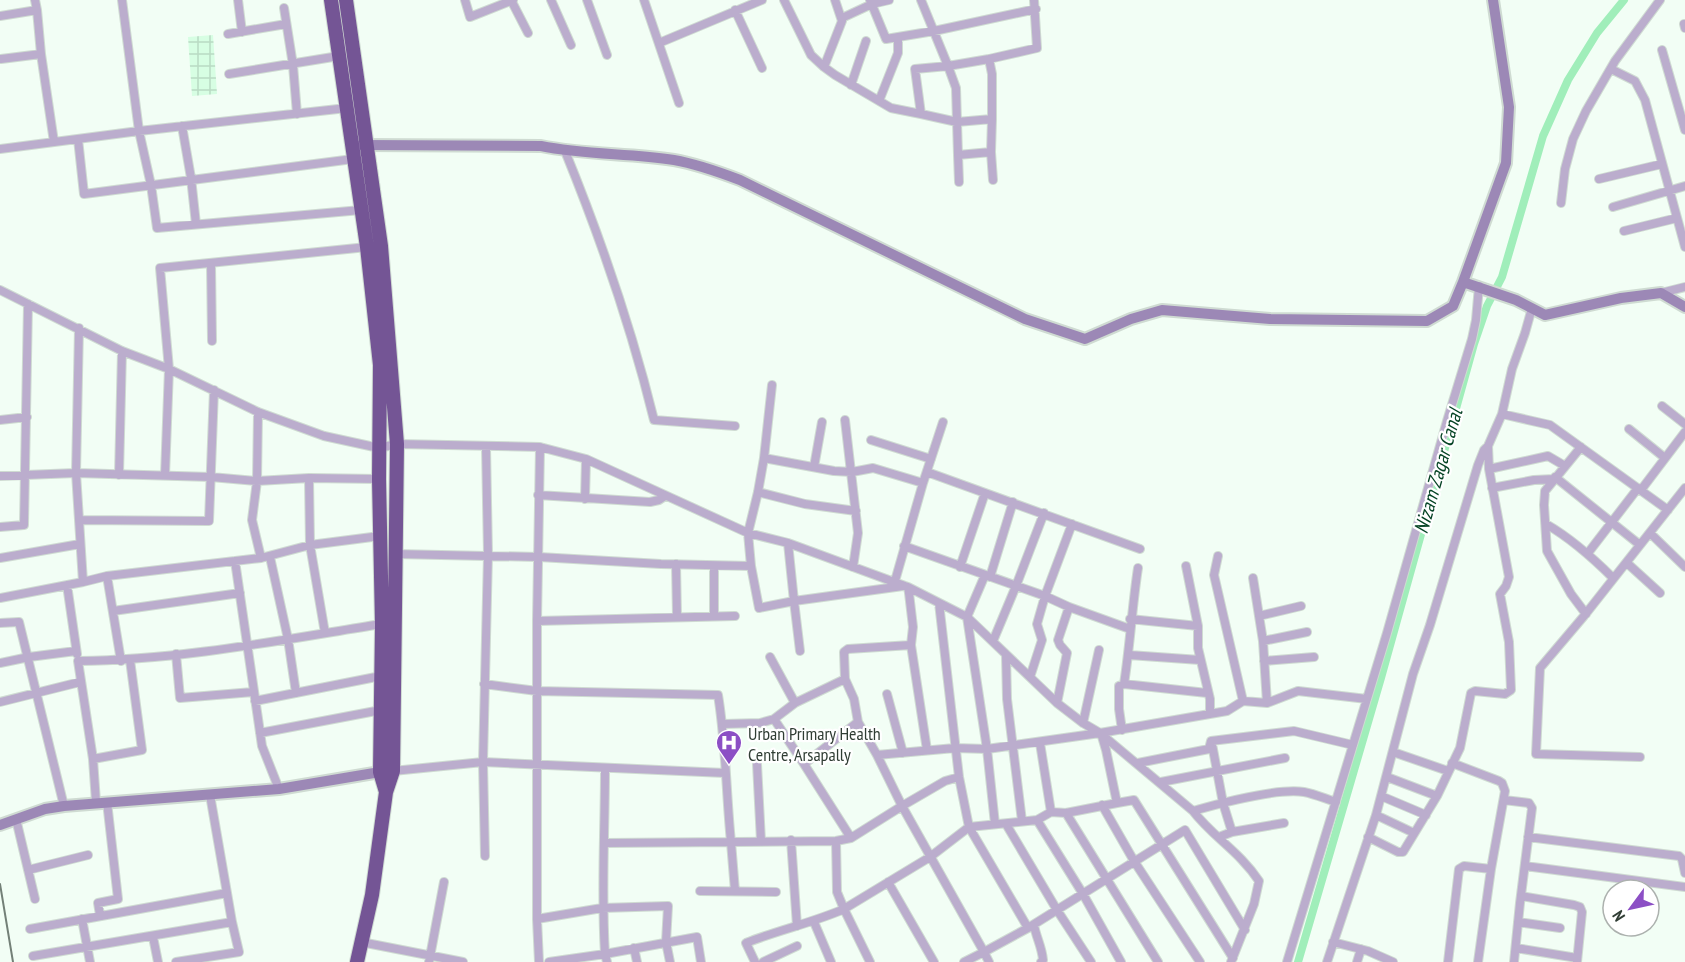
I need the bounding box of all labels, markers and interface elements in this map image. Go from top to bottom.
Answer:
water label: Nizam Zagar Canal [1408,403,1469,536]
place label: Urban Primary Health Centre, Arsapally [748,722,881,766]
hospital icon: Urban Primary Health Centre, Arsapally [714,728,744,766]
north arrow [1601,878,1661,938]
text: N [1608,907,1629,925]

